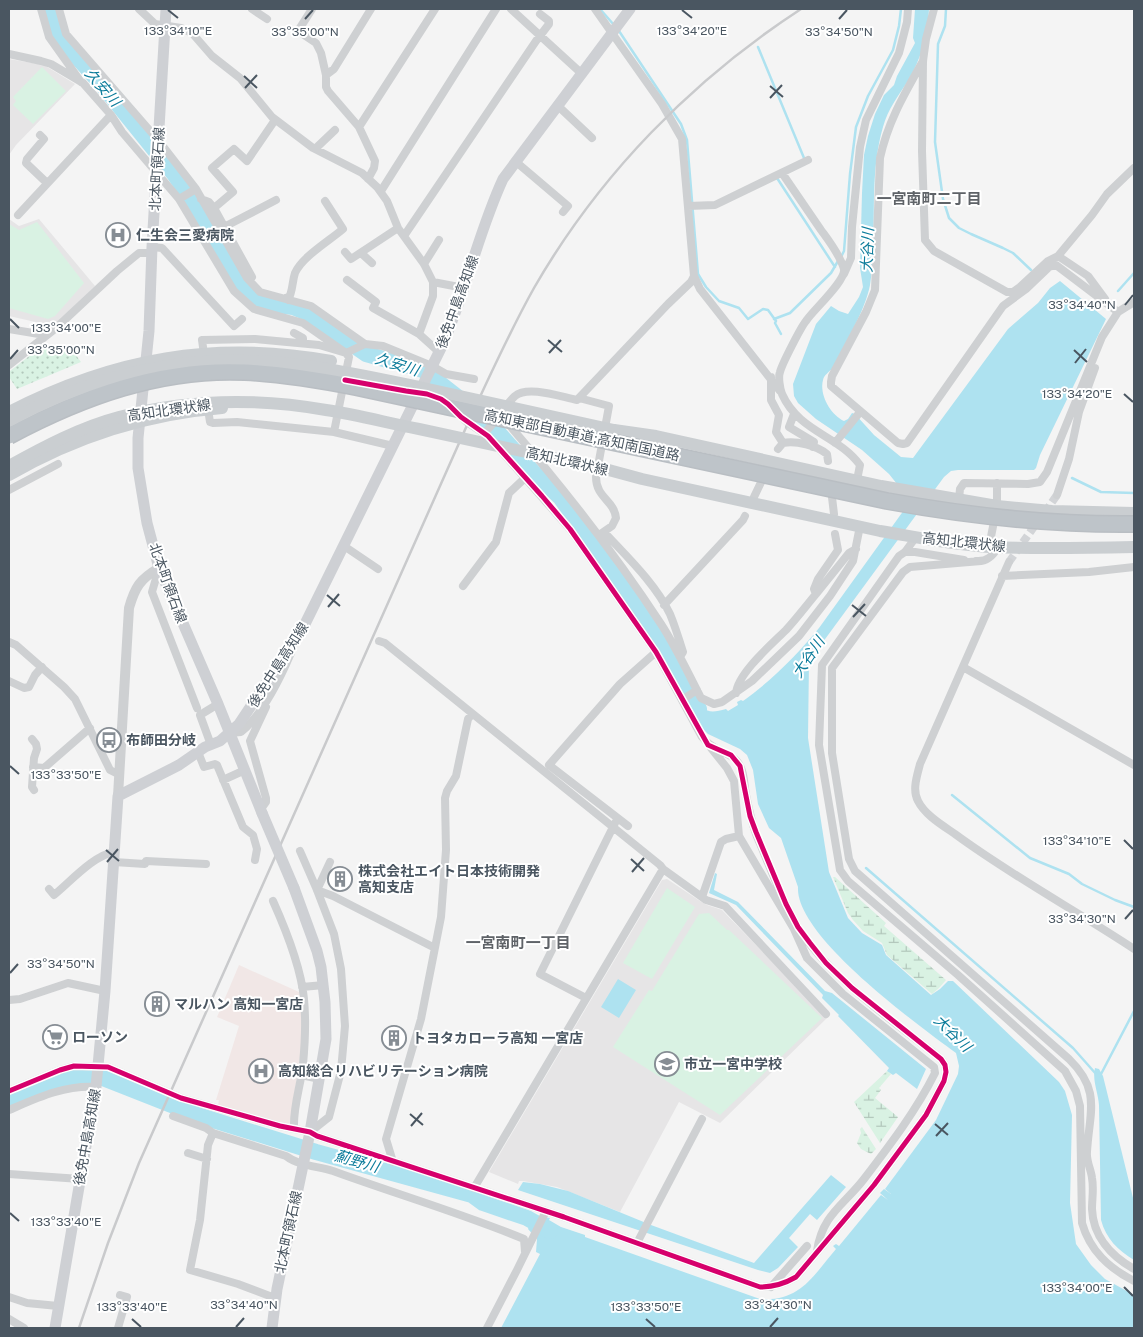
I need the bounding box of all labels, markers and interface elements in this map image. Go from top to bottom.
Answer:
text: 133°34'10"E [144,24,212,38]
text: 133°34'20"E [657,24,727,38]
text: 33°35'00"N [271,25,339,39]
text: 33°34'50"N [805,25,873,39]
water label: 久安川 [82,64,125,111]
street label: 北本町領石線 [147,127,167,211]
district label: 一宮南町二丁目 [876,190,982,207]
hospital icon: 仁生会三愛病院 [105,222,131,248]
water label: 大谷川 [858,225,876,273]
place label: 仁生会三愛病院 [136,227,234,243]
street label: 後免中島高知線 [433,253,481,351]
text: 33°34'40"N [1048,298,1116,312]
text: 133°34'00"E [31,321,101,335]
text: 33°35'00"N [27,343,95,357]
water label: 久安川 [373,349,423,379]
text: 133°34'20"E [1042,387,1112,401]
street label: 高知北環状線 [126,396,212,424]
street label: 高知東部自動車道;高知南国道路 [483,406,681,464]
street label: 高知北環状線 [524,444,610,478]
street label: 高知北環状線 [921,530,1007,554]
street label: 北本町領石線 [146,541,190,625]
street label: 後免中島高知線 [245,620,311,710]
water label: 大谷川 [788,632,829,680]
bus stop icon: 布師田分岐 [96,727,122,753]
place label: 布師田分岐 [126,732,196,748]
text: 133°33'50"E [30,768,102,782]
text: 133°34'10"E [1043,834,1111,848]
place label: 株式会社エイト日本技術開発 高知支店 [358,863,540,895]
building icon: 株式会社エイト日本技術開発 高知支店 [327,866,353,892]
text: 33°34'30"N [1048,912,1116,926]
district label: 一宮南町一丁目 [465,934,571,951]
text: 33°34'50"N [27,957,95,971]
building icon: マルハン 高知一宮店 [144,991,170,1017]
place label: マルハン 高知一宮店 [174,996,303,1012]
water label: 大谷川 [931,1011,977,1056]
supermarket icon: ローソン [42,1024,68,1050]
building icon: トヨタカローラ高知 一宮店 [381,1025,407,1051]
place label: ローソン [72,1029,128,1045]
place label: トヨタカローラ高知 一宮店 [412,1030,583,1046]
school or university icon: 市立一宮中学校 [654,1051,680,1077]
place label: 市立一宮中学校 [684,1056,782,1072]
hospital icon: 高知総合リハビリテーション病院 [248,1058,274,1084]
place label: 高知総合リハビリテーション病院 [278,1063,488,1079]
street label: 後免中島高知線 [71,1087,103,1187]
water label: 薊野川 [333,1147,383,1176]
street label: 北本町領石線 [271,1189,305,1275]
text: 133°33'40"E [31,1215,101,1229]
text: 133°34'00"E [1042,1281,1112,1295]
text: 33°34'40"N [210,1298,278,1312]
text: 33°34'30"N [744,1298,812,1312]
text: 133°33'40"E [97,1300,167,1314]
text: 133°33'50"E [610,1300,682,1314]

